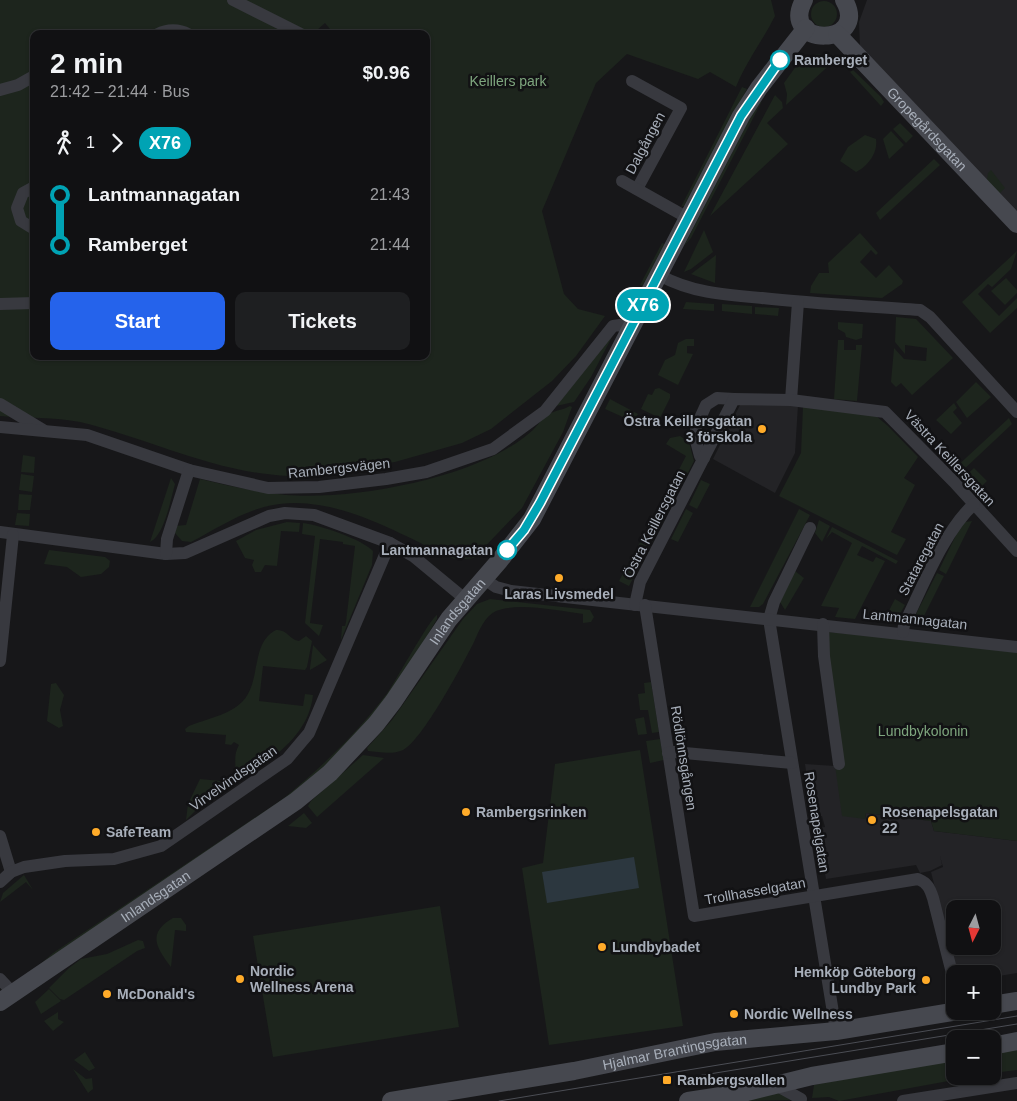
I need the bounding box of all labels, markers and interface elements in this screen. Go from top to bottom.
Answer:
text: 2 min [50,48,123,79]
marker: Ramberget [770,50,790,70]
place label: Ramberget [794,52,867,68]
text: $0.96 [362,62,410,83]
park label: Keillers park [469,73,548,89]
text: 21:42 – 21:44 · Bus [50,83,190,100]
street label: Gropegårdsgatan [884,84,970,174]
street label: Dalgången [622,109,668,177]
icon: walk [50,129,78,157]
icon: forward [103,129,131,157]
text: X76 [149,133,181,153]
text: 1 [86,134,95,151]
text: Lantmannagatan [88,184,240,205]
text: 21:43 [370,186,410,203]
text: Ramberget [88,234,187,255]
text: 21:44 [370,236,410,253]
line badge: X76 [614,289,672,321]
button: Start [50,292,225,350]
button: Tickets [235,292,410,350]
text: X76 [627,295,659,315]
street label: Västra Keillersgatan [901,407,999,509]
place label: Östra Keillersgatan 3 förskola [624,413,752,445]
marker: Östra Keillersgatan 3 förskola [756,423,768,435]
street label: Rambergsvägen [287,455,391,481]
street label: Östra Keillersgatan [619,467,688,581]
street label: Stataregatan [895,520,947,598]
marker: Lantmannagatan [497,540,517,560]
place label: Lantmannagatan [381,542,493,558]
marker: Laras Livsmedel [553,572,565,584]
street label: Inlandsgatan [426,575,489,648]
place label: Laras Livsmedel [504,586,614,602]
street label: Lantmannagatan [862,606,968,632]
street label: Rödlönnsgången [668,704,700,812]
park label: Lundbykolonin [878,723,968,739]
street label: Virvelvindsgatan [186,742,280,814]
street label: Rosenapelgatan [801,770,833,874]
place label: Rambergsrinken [476,804,586,820]
place label: Rosenapelsgatan 22 [882,804,998,836]
marker: Rambergsrinken [460,806,472,818]
marker: Rosenapelsgatan 22 [866,814,878,826]
place label: SafeTeam [106,824,171,840]
marker: SafeTeam [90,826,102,838]
street label: Inlandsgatan [118,867,193,926]
street label: Trollhasselgatan [703,874,807,908]
north arrow [946,900,1001,955]
map controls [946,900,1001,1085]
place label: Lundbybadet [612,939,700,955]
marker: Lundbybadet [596,941,608,953]
place label: Nordic Wellness Arena [250,963,354,995]
place label: Hemköp Göteborg Lundby Park [794,964,916,996]
button: + [946,965,1001,1020]
marker: Nordic Wellness Arena [234,973,246,985]
marker: Hemköp Göteborg Lundby Park [920,974,932,986]
place label: McDonald's [117,986,195,1002]
marker: McDonald's [101,988,113,1000]
place label: Nordic Wellness [744,1006,853,1022]
marker: Nordic Wellness [728,1008,740,1020]
button: − [946,1030,1001,1085]
street label: Hjalmar Brantingsgatan [601,1031,747,1073]
place label: Rambergsvallen [677,1072,785,1088]
marker: Rambergsvallen [661,1074,673,1086]

